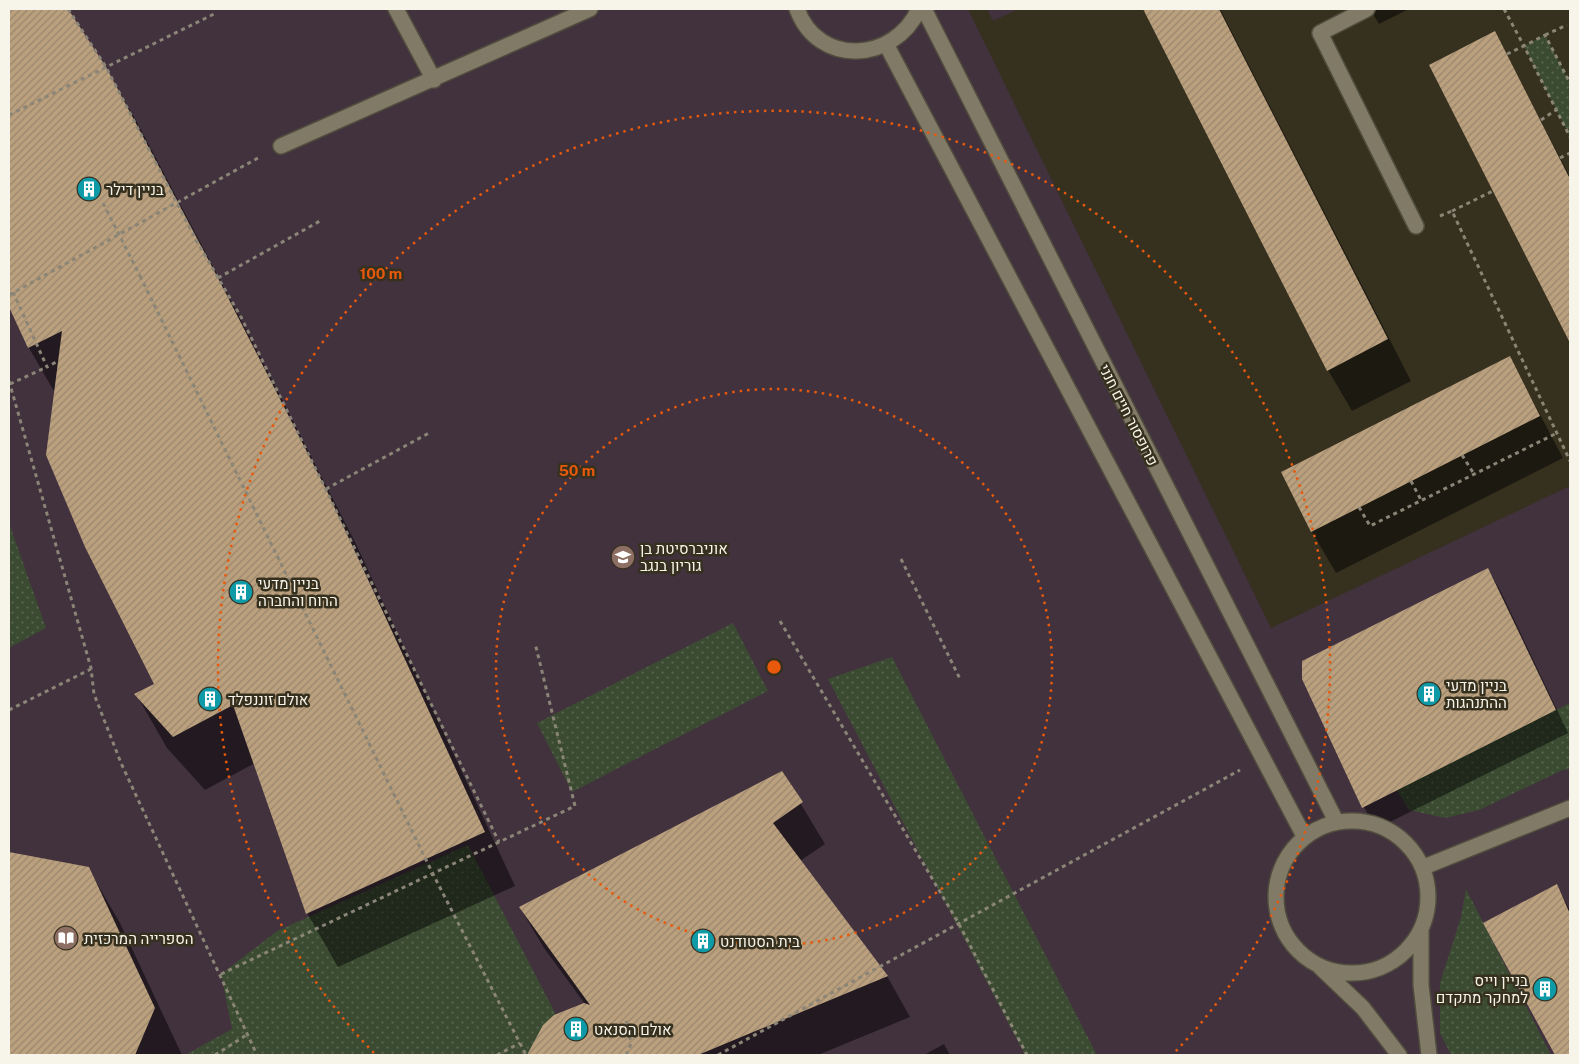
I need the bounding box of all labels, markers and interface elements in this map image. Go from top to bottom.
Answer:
building icon: בניין דילר [76,176,102,202]
place label: בניין דילר [106,181,164,198]
text: 100 m [360,265,402,282]
street label: פרופסור חיים חנני [1096,362,1162,468]
text: 50 m [559,462,595,479]
place label: אוניברסיטת בן גוריון בנגב [640,540,728,574]
school or university icon: אוניברסיטת בן גוריון בנגב [610,544,636,570]
place label: בניין מדעי הרוח והחברה [258,575,338,609]
building icon: בניין מדעי הרוח והחברה [228,579,254,605]
centre of rings [765,658,783,676]
place label: בניין מדעי ההתנהגות [1446,677,1507,711]
building icon: בניין מדעי ההתנהגות [1416,681,1442,707]
building icon: אולם זוננפלד [197,686,223,712]
place label: אולם זוננפלד [228,691,308,708]
library icon: הספרייה המרכזית [53,925,79,951]
building icon: בית הסטודנט [690,928,716,954]
place label: הספרייה המרכזית [84,930,194,947]
place label: בית הסטודנט [720,933,800,950]
place label: בניין וייס למחקר מתקדם [1436,972,1528,1006]
building icon: בניין וייס למחקר מתקדם [1532,976,1558,1002]
building icon: אולם הסנאט [563,1016,589,1042]
place label: אולם הסנאט [594,1021,672,1038]

